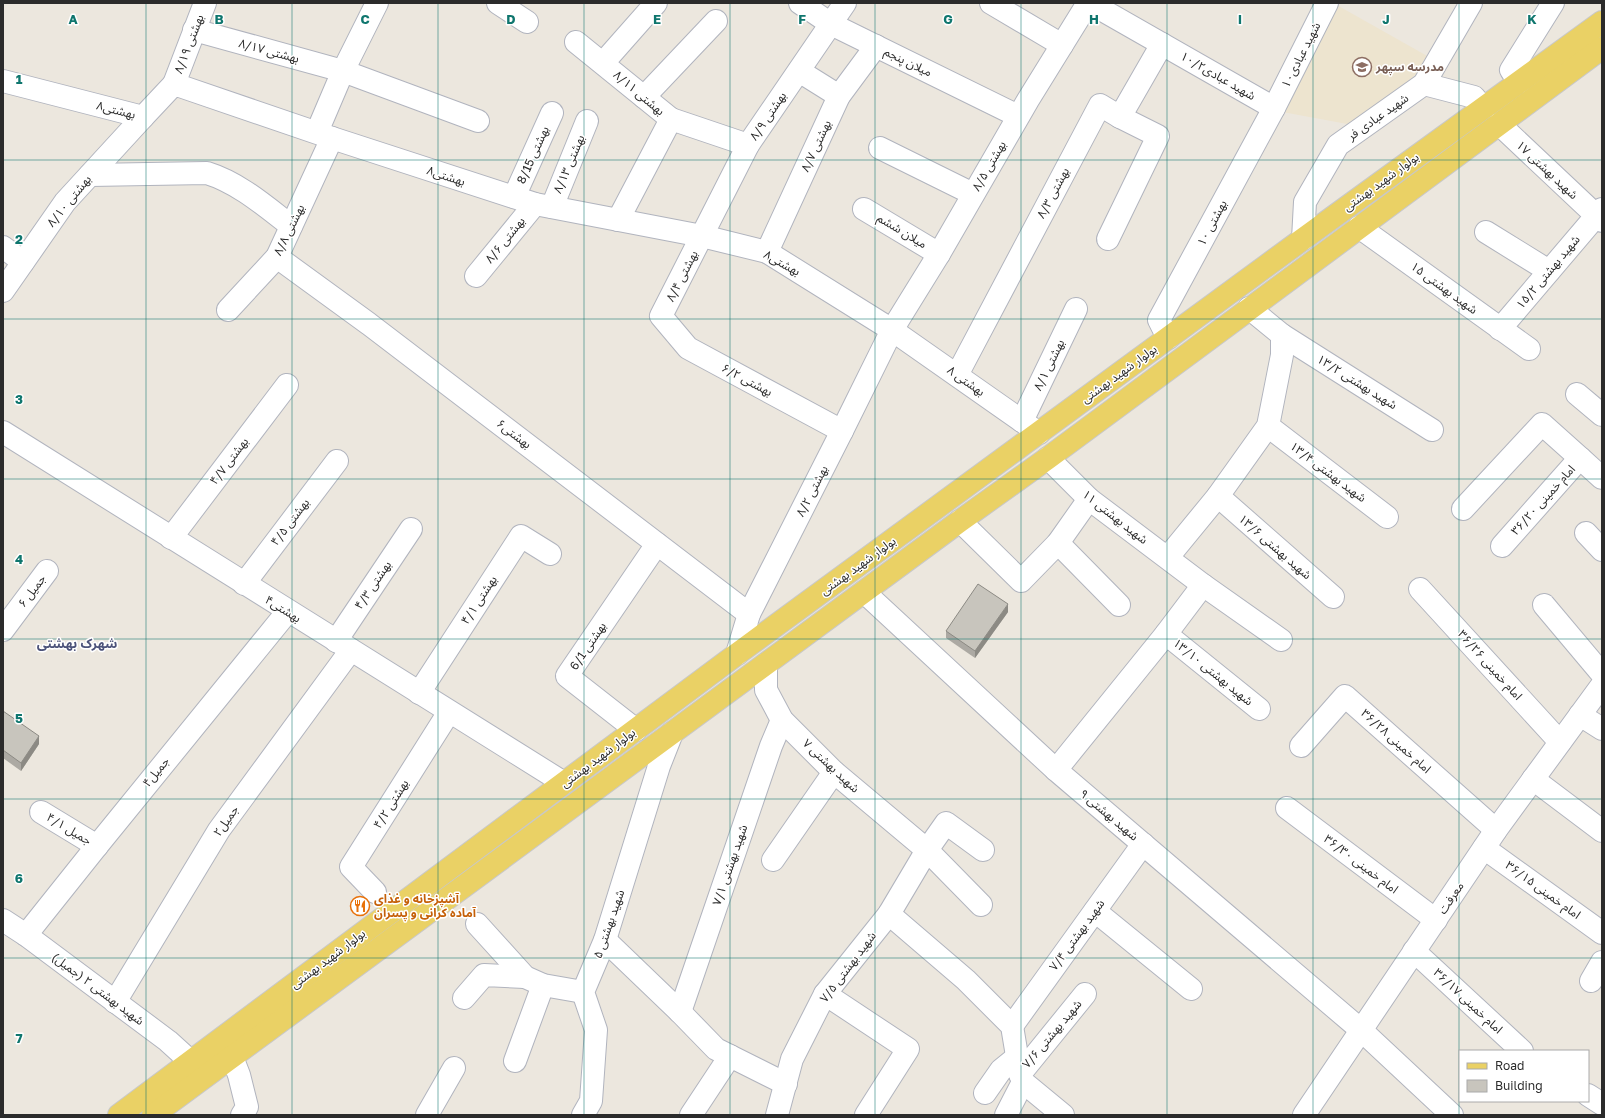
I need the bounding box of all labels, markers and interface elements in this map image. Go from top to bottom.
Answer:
text: A [68,11,78,27]
text: B [214,11,224,27]
text: C [360,11,370,27]
text: D [506,11,516,27]
text: E [653,11,661,27]
text: F [798,11,806,27]
text: G [943,11,953,27]
text: H [1089,11,1099,27]
text: I [1238,11,1242,27]
text: J [1382,11,1390,27]
text: K [1527,11,1537,27]
street label: بهشتی ۸/۱۹ [170,12,207,76]
street label: شهید عبادی۱۰ [1278,19,1324,90]
street label: بهشتی ۸/۱۷ [237,35,301,66]
street label: میلان پنجم [881,44,935,81]
street label: شهید عبادی۱۰/۲ [1178,48,1258,103]
school or university icon: مدرسه سپهر [1351,56,1373,78]
place label: مدرسه سپهر [1375,59,1444,76]
street label: بهشتی ۸/۱۱ [611,67,668,118]
text: 1 [16,71,23,87]
street label: بهشتی ۸/۹ [746,89,789,143]
street label: شهید عبادی فر [1344,90,1411,144]
street label: بهشتی۸ [95,97,137,122]
street label: بهشتی ۸/۷ [797,118,834,174]
street label: بهشتی 8/15 [513,124,552,186]
street label: بهشتی ۸/۱۳ [549,132,588,195]
street label: شهید بهشتی ۱۷ [1513,137,1581,202]
street label: بهشتی ۸/۵ [968,138,1009,193]
street label: بولوار شهید بهشتی [1340,149,1422,214]
street label: بهشتی۸ [425,162,467,189]
street label: بهشتی ۸/۳ [1033,165,1072,221]
street label: بهشتی ۸/۱۰ [43,172,94,230]
street label: بهشتی ۱۰ [1193,197,1230,248]
street label: بهشتی ۸/۸ [270,202,307,258]
street label: میلان ششم [874,210,930,253]
street label: بهشتی ۸/۶ [481,213,528,266]
text: 2 [15,231,23,247]
street label: شهید بهشتی ۱۵/۲ [1512,232,1583,312]
street label: بهشتی۸ [761,246,803,279]
street label: بهشتی ۸/۴ [662,248,701,304]
street label: شهید بهشتی ۱۵ [1408,258,1481,317]
street label: بهشتی ۸/۱ [1030,337,1067,393]
street label: بولوار شهید بهشتی [1078,341,1160,406]
street label: شهید بهشتی ۱۳/۲ [1314,351,1400,412]
street label: بهشتی ۶/۲ [719,360,775,399]
street label: ۸ بهشتی [944,362,988,399]
text: 3 [15,391,23,407]
street label: بهشتی۶ [494,416,535,452]
street label: بهشتی ۴/۷ [206,434,251,487]
street label: شهید بهشتی ۱۳/۴ [1287,438,1369,505]
street label: امام خمینی ۳۶/۲۰ [1507,461,1580,539]
street label: بهشتی ۸/۲ [792,463,831,519]
street label: شهید بهشتی ۱۱ [1080,486,1151,547]
street label: بهشتی ۴/۵ [267,495,312,548]
street label: شهید بهشتی ۱۳/۶ [1236,511,1315,582]
street label: بولوار شهید بهشتی [817,533,899,598]
text: 4 [15,551,23,567]
street label: بهشتی ۴/۳ [351,558,394,612]
street label: جمیل ۶ [14,571,49,610]
street label: بهشتی ۴/۱ [457,572,500,627]
street label: بهشتی۴ [262,592,304,625]
street label: بهشتی 6/1 [566,619,609,673]
street label: امام خمینی ۳۶/۲۶ [1453,627,1526,704]
district label: شهرک بهشتی [37,635,117,651]
street label: شهید بهشتی ۱۳/۱۰ [1170,635,1256,708]
street label: امام خمینی ۳۶/۲۸ [1357,705,1435,778]
text: 5 [15,710,23,726]
street label: بولوار شهید بهشتی [557,724,638,791]
street label: شهید بهشتی ۷ [800,736,863,796]
street label: جمیل۴ [139,754,172,790]
street label: بهشتی ۴/۲ [370,776,412,831]
street label: شهید بهشتی ۹ [1077,786,1142,844]
street label: جمیل۲ [210,802,242,839]
street label: جمیل ۴/۱ [44,809,94,848]
street label: شهید بهشتی ۷/۱ [709,822,750,907]
street label: امام خمینی ۳۶/۳۰ [1320,831,1402,898]
street label: امام خمینی ۳۶/۱۵ [1502,857,1584,924]
text: 6 [15,870,23,886]
street label: معرفت [1434,879,1467,917]
street label: شهید بهشتی ۵ [590,887,627,960]
place label: آشپزخانه و غذای آماده کرانی و پسران [374,891,477,922]
restaurant icon: آشپزخانه و غذای آماده کرانی و پسران [349,895,371,917]
street label: شهید بهشتی ۷/۴ [1046,896,1108,973]
street label: بولوار شهید بهشتی [287,925,368,992]
street label: شهید بهشتی ۷/۵ [816,928,879,1005]
street label: شهید بهشتی ۲ (جمیل) [49,949,147,1028]
street label: امام خمینی ۳۶/۱۷ [1429,965,1506,1038]
street label: شهید بهشتی ۷/۶ [1019,996,1085,1071]
text: 7 [15,1030,23,1046]
legend [1459,1050,1589,1102]
text: Road [1495,1058,1524,1073]
text: Building [1495,1078,1543,1093]

